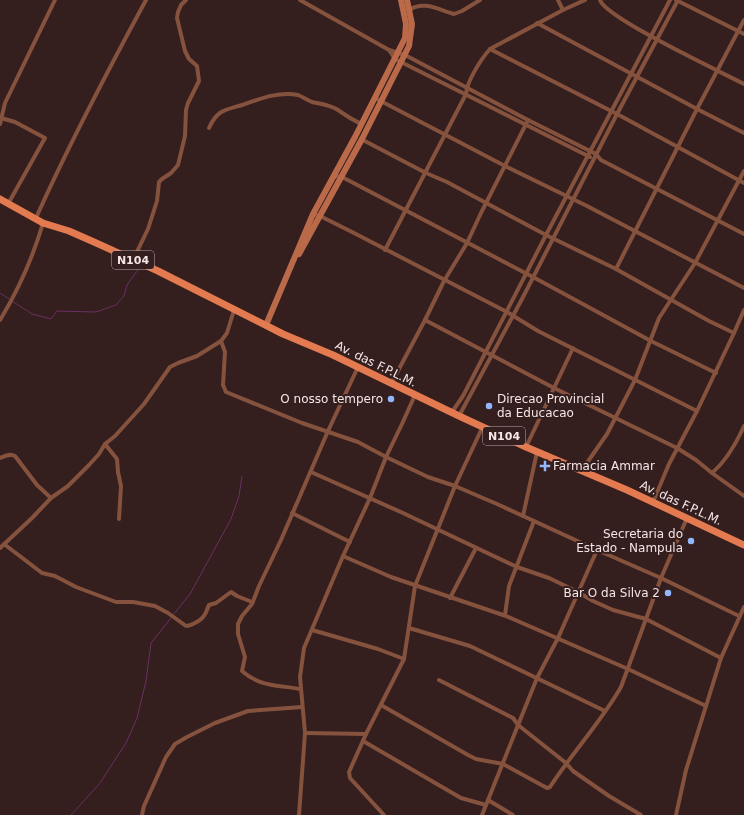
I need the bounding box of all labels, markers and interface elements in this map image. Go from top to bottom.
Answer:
road number: N104 [112,251,154,269]
street label: Av. das F.P.L.M. [333,338,419,390]
place label: O nosso tempero [280,392,383,406]
place label: Direcao Provincial da Educacao [497,392,604,420]
marker: O nosso tempero [386,394,396,404]
marker: Direcao Provincial da Educacao [484,401,494,411]
road number: N104 [483,427,525,445]
place label: Farmacia Ammar [553,459,655,473]
marker: Farmacia Ammar [540,461,550,471]
street label: Av. das F.P.L.M. [638,478,724,528]
place label: Secretaria do Estado - Nampula [576,527,683,555]
marker: Secretaria do Estado - Nampula [686,536,696,546]
place label: Bar O da Silva 2 [563,586,660,600]
marker: Bar O da Silva 2 [663,588,673,598]

